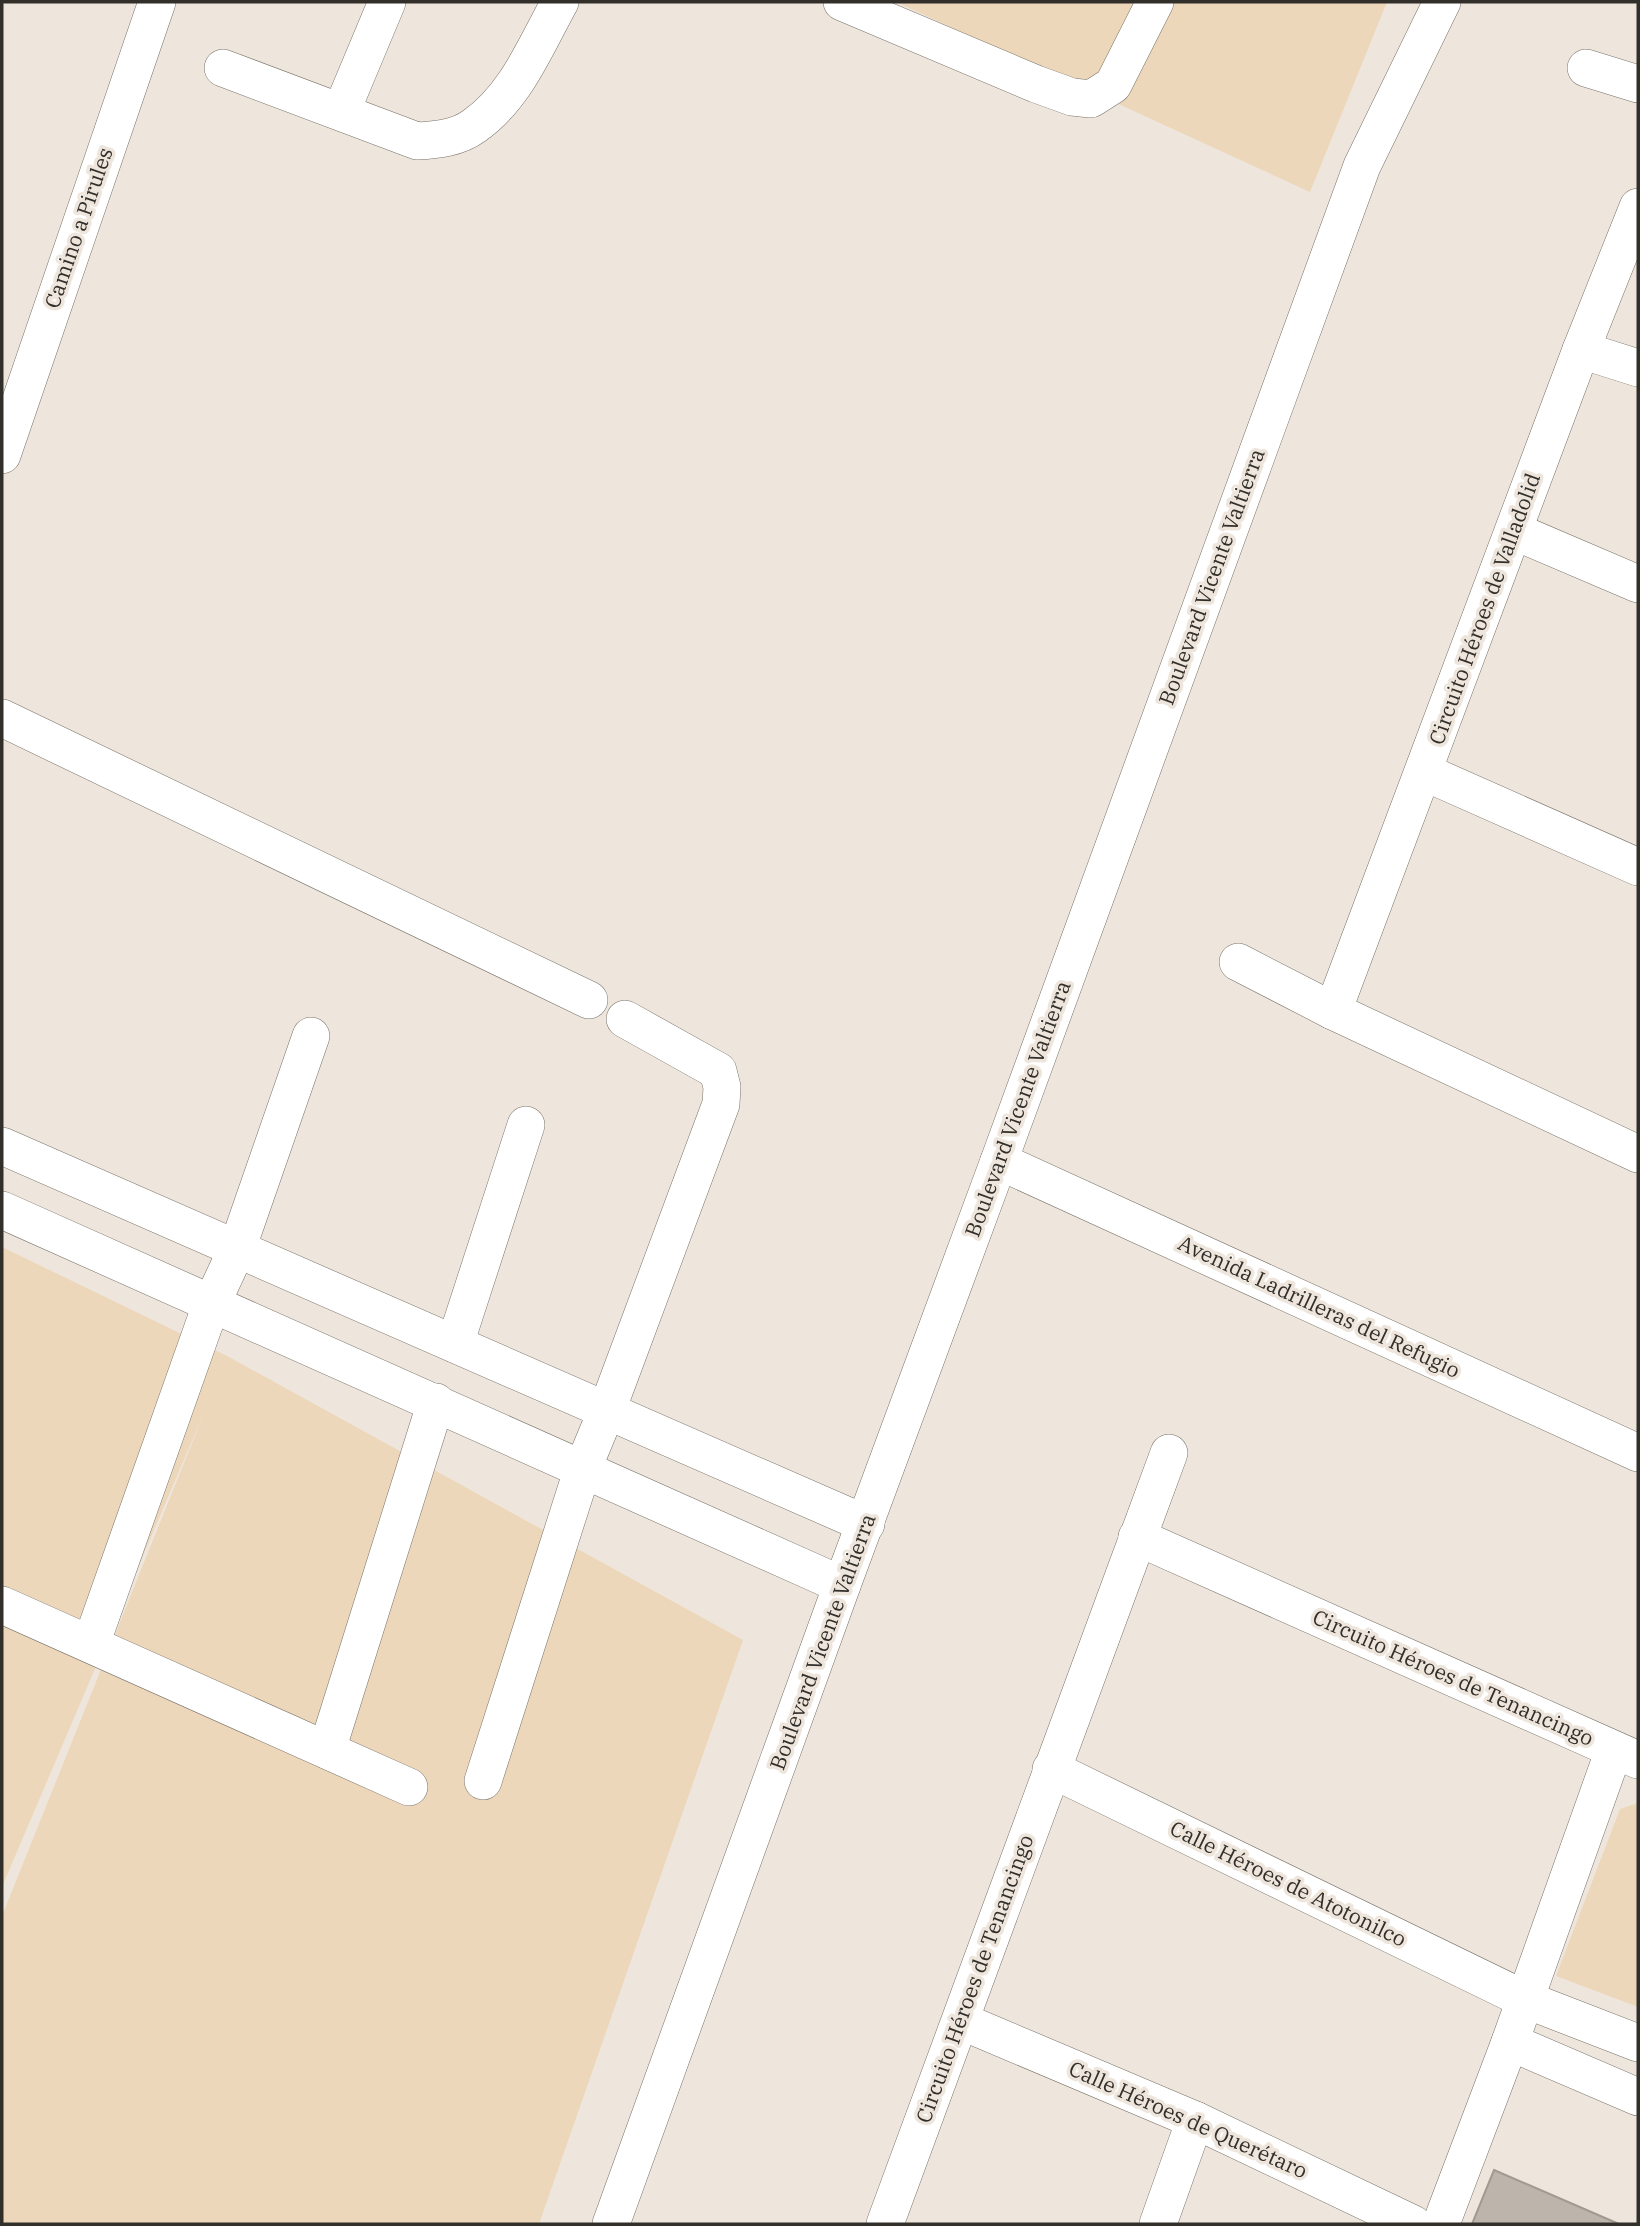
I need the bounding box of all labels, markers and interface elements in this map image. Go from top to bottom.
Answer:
street label: Camino a Pirules [37,144,119,312]
street label: Boulevard Vicente Valtierra [1152,445,1270,709]
street label: Circuito Héroes de Valladolid [1422,469,1546,748]
street label: Boulevard Vicente Valtierra [958,977,1076,1241]
street label: Avenida Ladrilleras del Refugio [1174,1228,1465,1384]
street label: Boulevard Vicente Valtierra [763,1510,881,1774]
street label: Circuito Héroes de Tenancingo [1308,1602,1598,1752]
street label: Calle Héroes de Atotonilco [1166,1814,1411,1953]
street label: Circuito Héroes de Tenancingo [909,1831,1039,2127]
street label: Calle Héroes de Querétaro [1065,2054,1312,2184]

